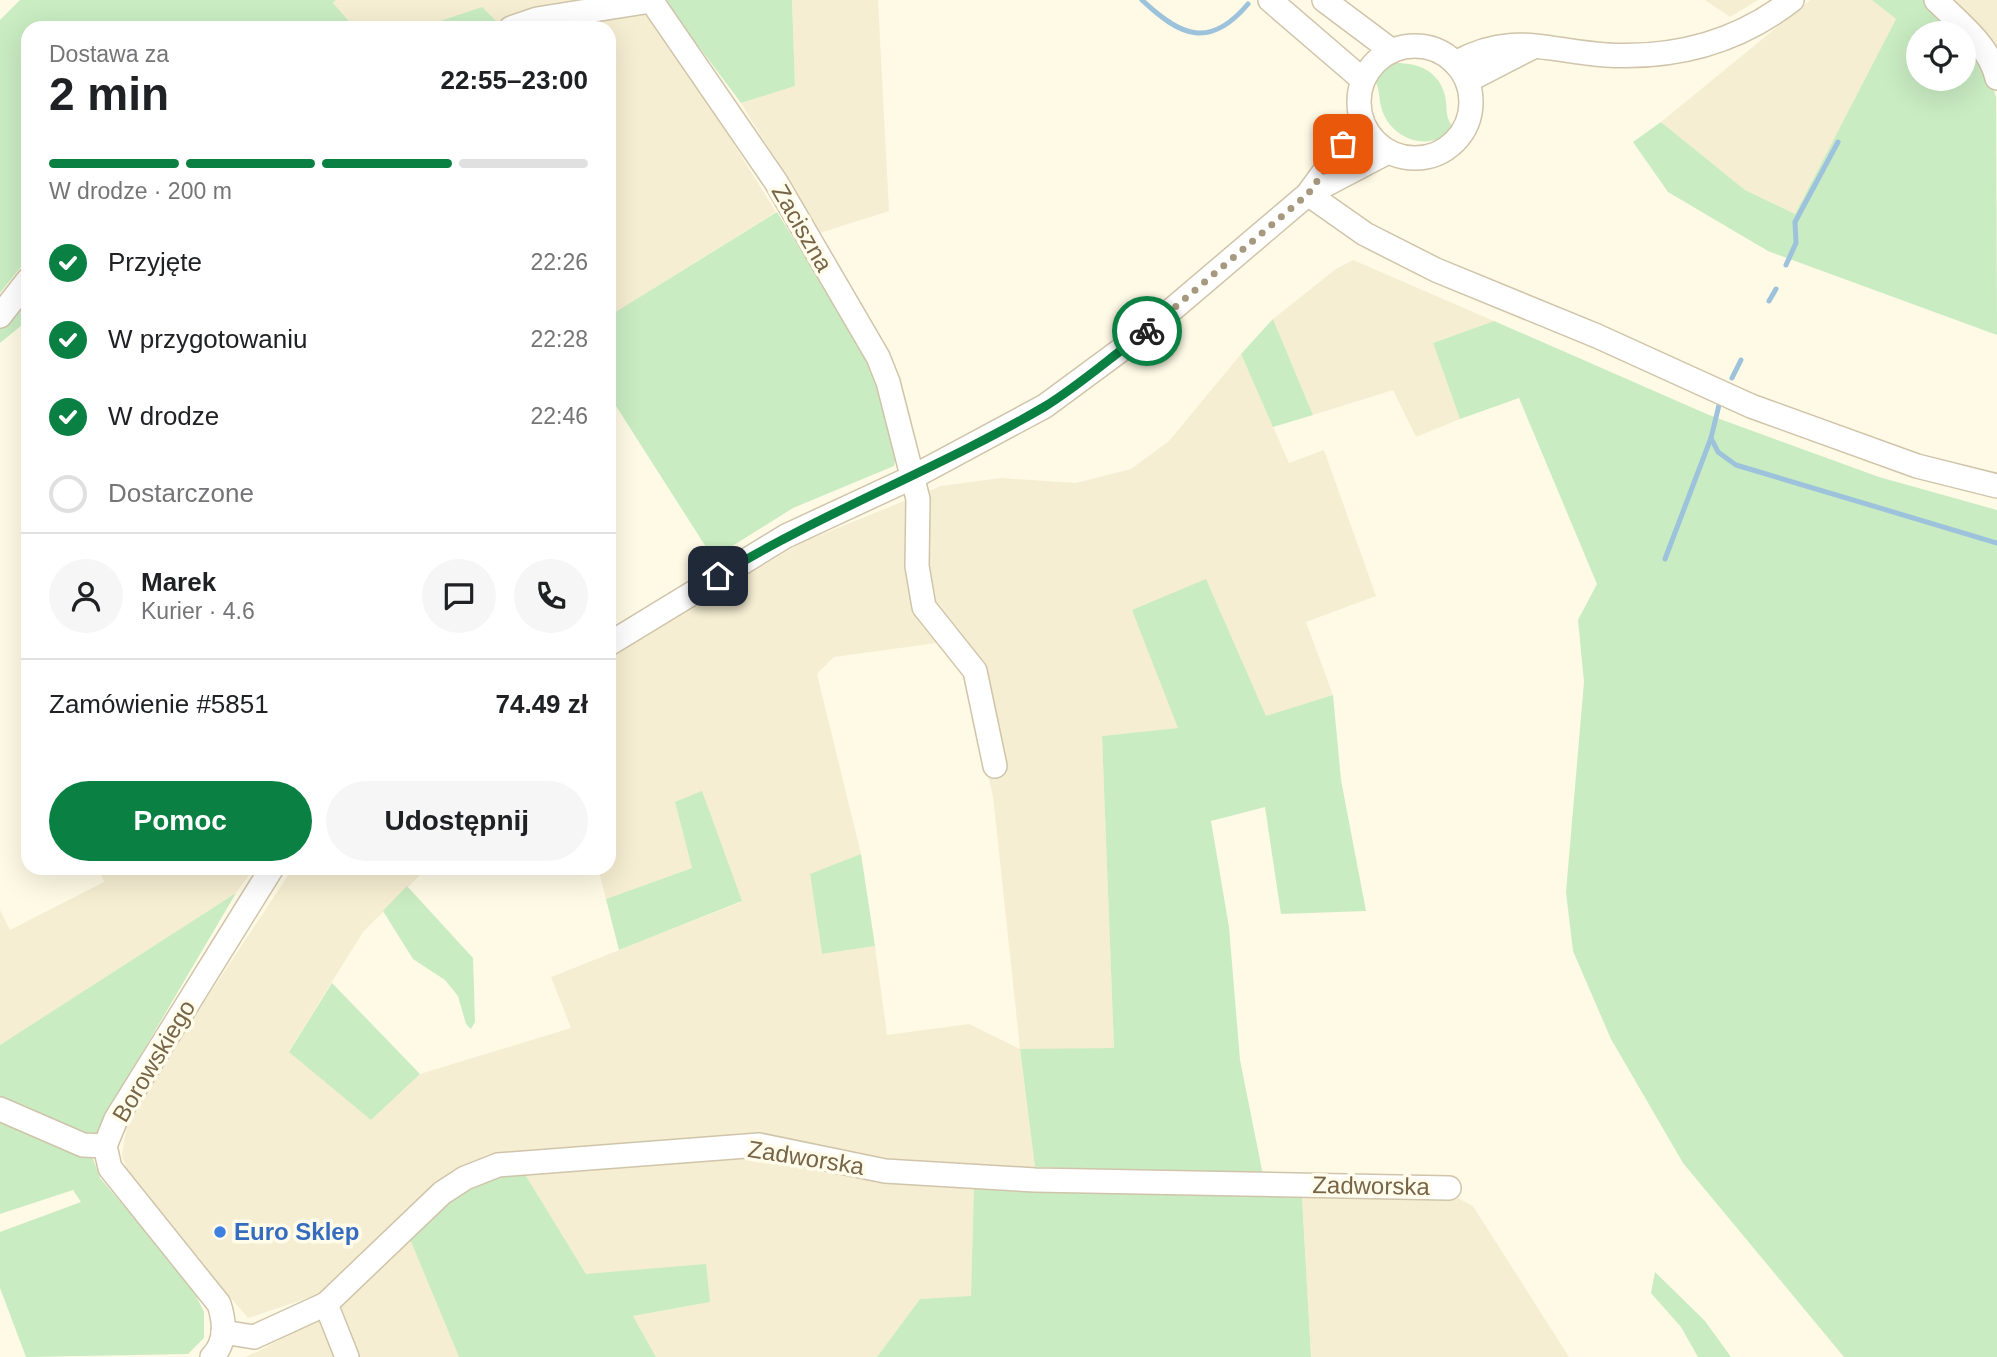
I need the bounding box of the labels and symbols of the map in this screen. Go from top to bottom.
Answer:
pin [1313,114,1373,174]
street label: Zaciszna [767,179,838,277]
courier [1112,296,1182,366]
pin [688,546,748,606]
street label: Borowskiego [107,995,201,1127]
street label: Zadworska [746,1135,867,1180]
street label: Zadworska [1312,1171,1431,1200]
place label: Euro Sklep [234,1218,359,1245]
marker: Euro Sklep [212,1224,228,1240]

